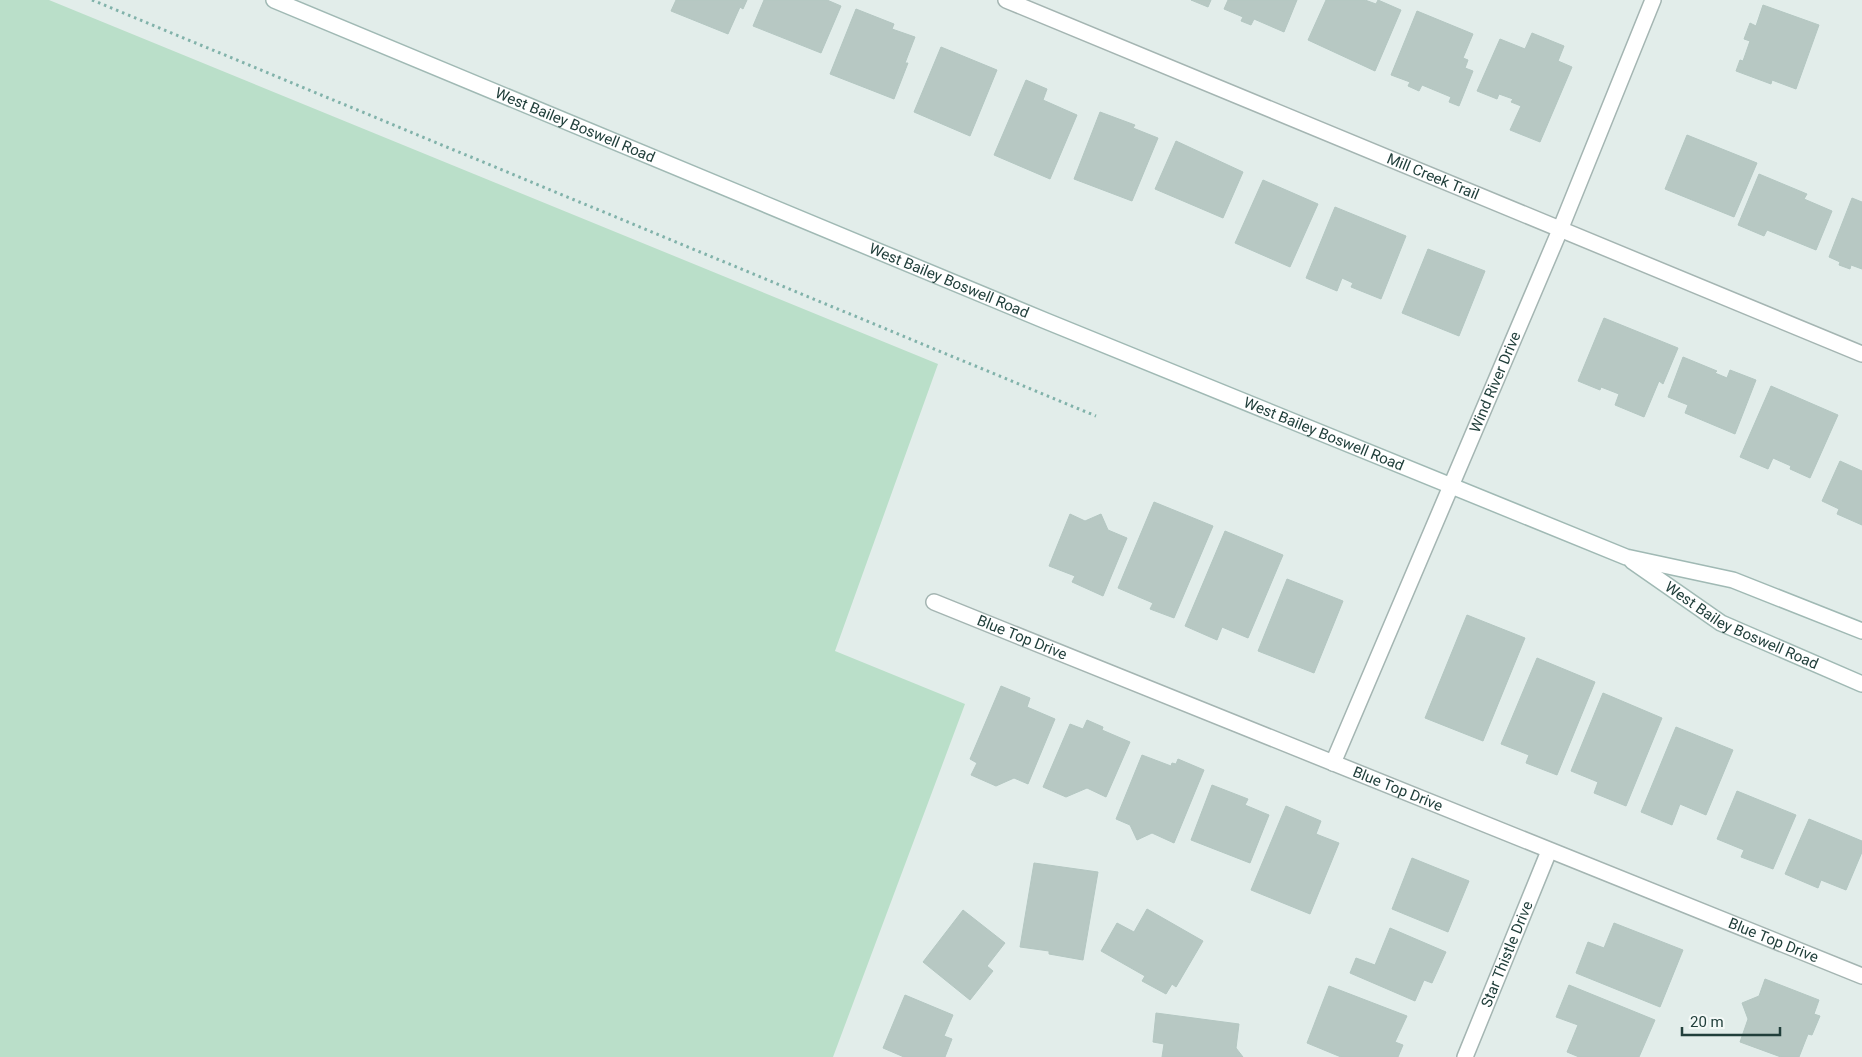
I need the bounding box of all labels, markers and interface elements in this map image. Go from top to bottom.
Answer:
street label: West Bailey Boswell Road [492,84,658,166]
street label: Mill Creek Trail [1384,149,1482,204]
street label: West Bailey Boswell Road [866,239,1032,322]
street label: Wind River Drive [1466,329,1525,435]
street label: West Bailey Boswell Road [1241,393,1407,475]
street label: West Bailey Boswell Road [1662,578,1821,673]
street label: Blue Top Drive [975,611,1070,664]
street label: Blue Top Drive [1350,763,1445,815]
street label: Star Thistle Drive [1477,898,1537,1010]
street label: Blue Top Drive [1726,914,1821,966]
scale bar [1682,1004,1780,1036]
text: 20 m [1690,1013,1724,1031]

